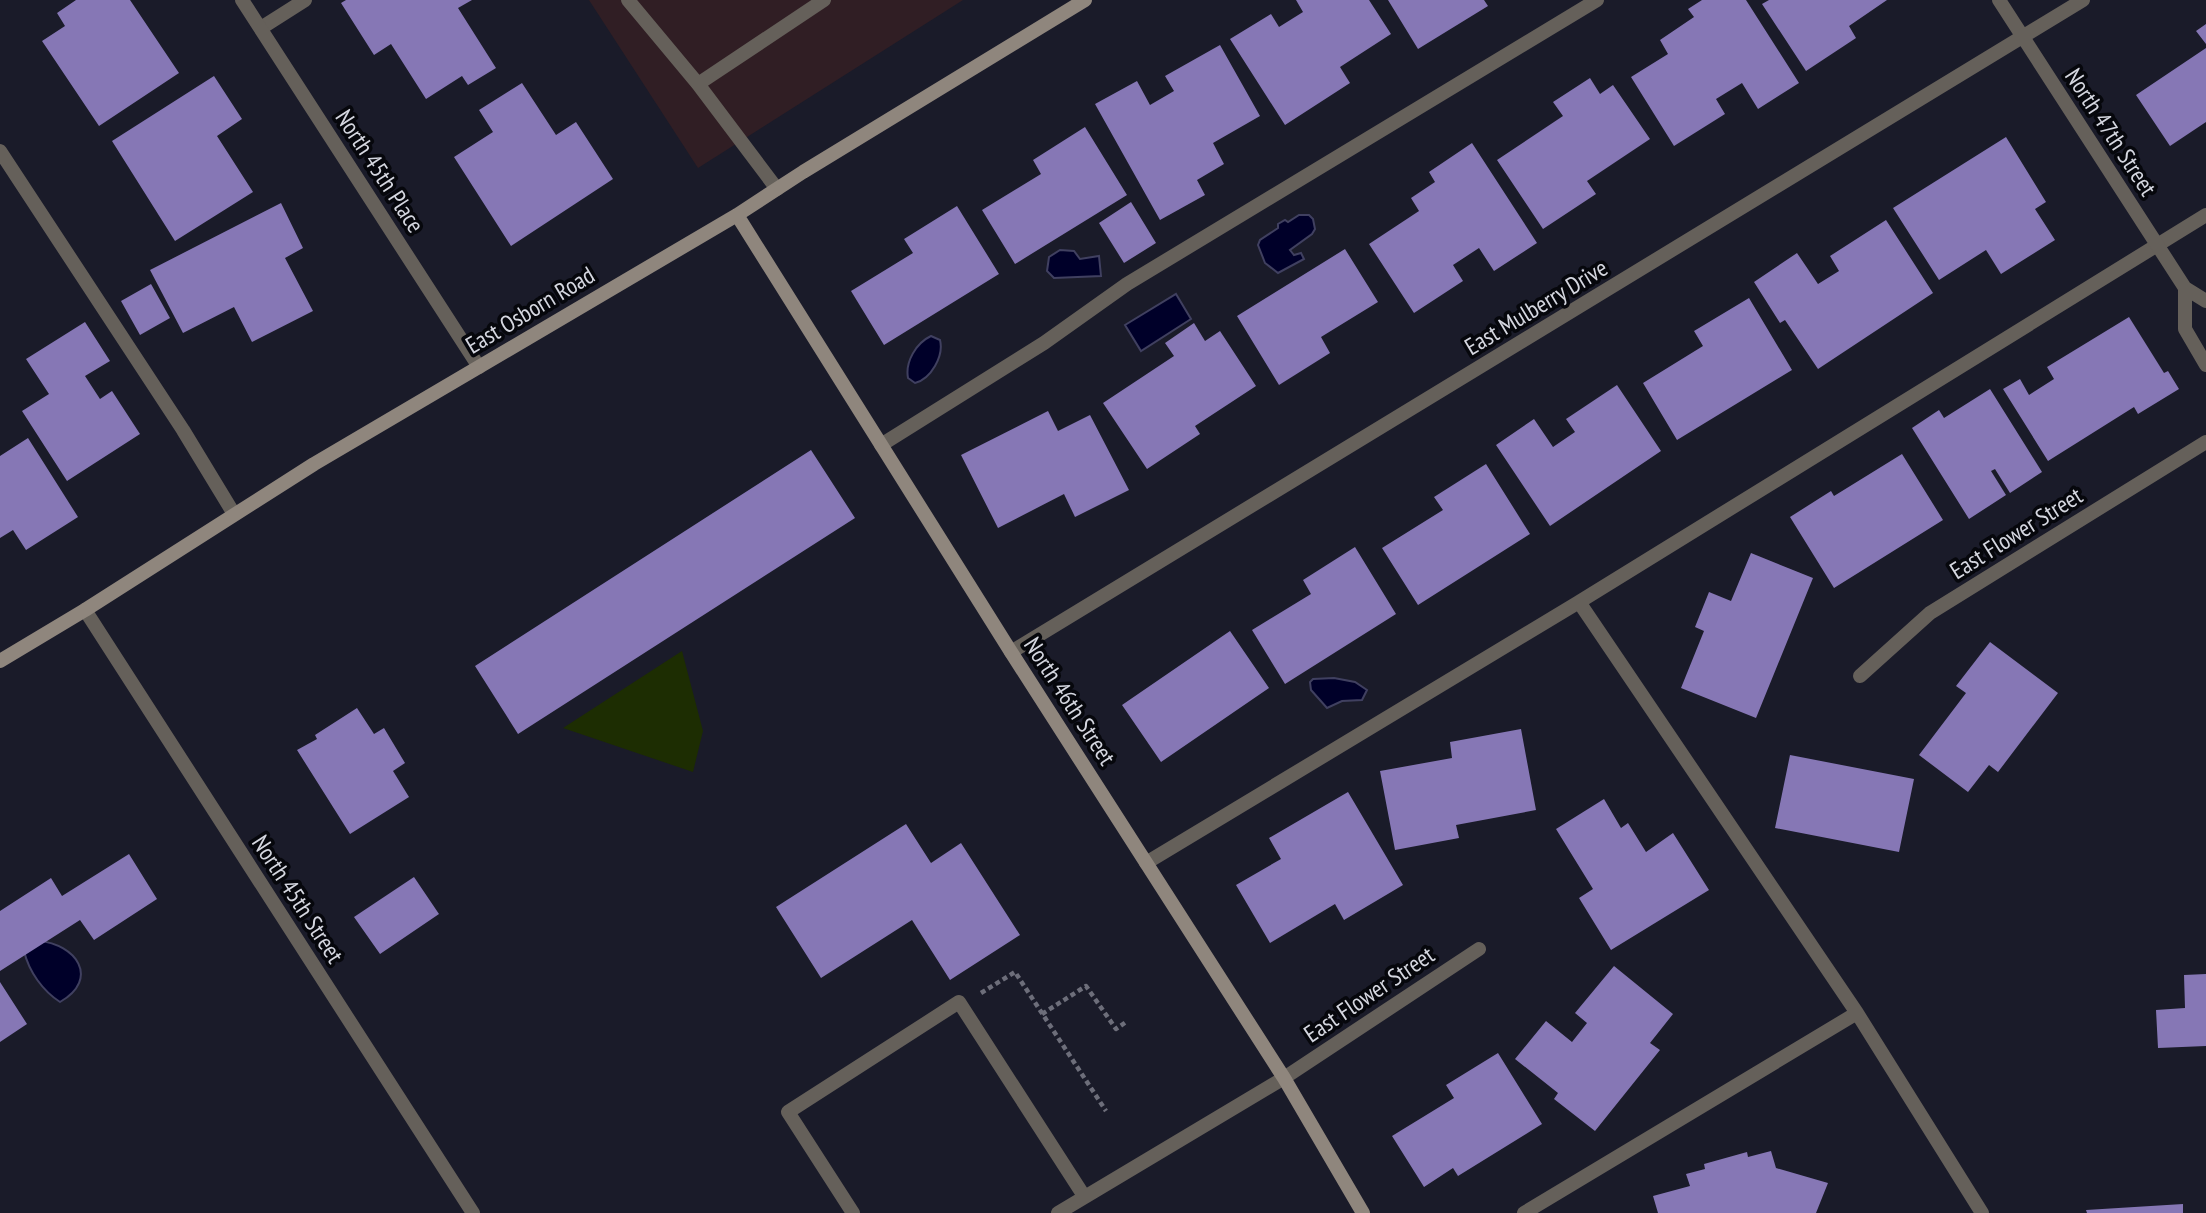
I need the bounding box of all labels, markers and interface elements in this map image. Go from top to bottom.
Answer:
street label: North 47th Street [2058,62,2164,202]
street label: North 45th Place [329,104,431,238]
street label: East Mulberry Drive [1459,252,1613,362]
street label: East Osborn Road [460,259,600,361]
street label: East Flower Street [1944,480,2088,586]
street label: North 46th Street [1017,631,1123,771]
street label: North 45th Street [245,829,351,969]
street label: East Flower Street [1298,939,1440,1049]

